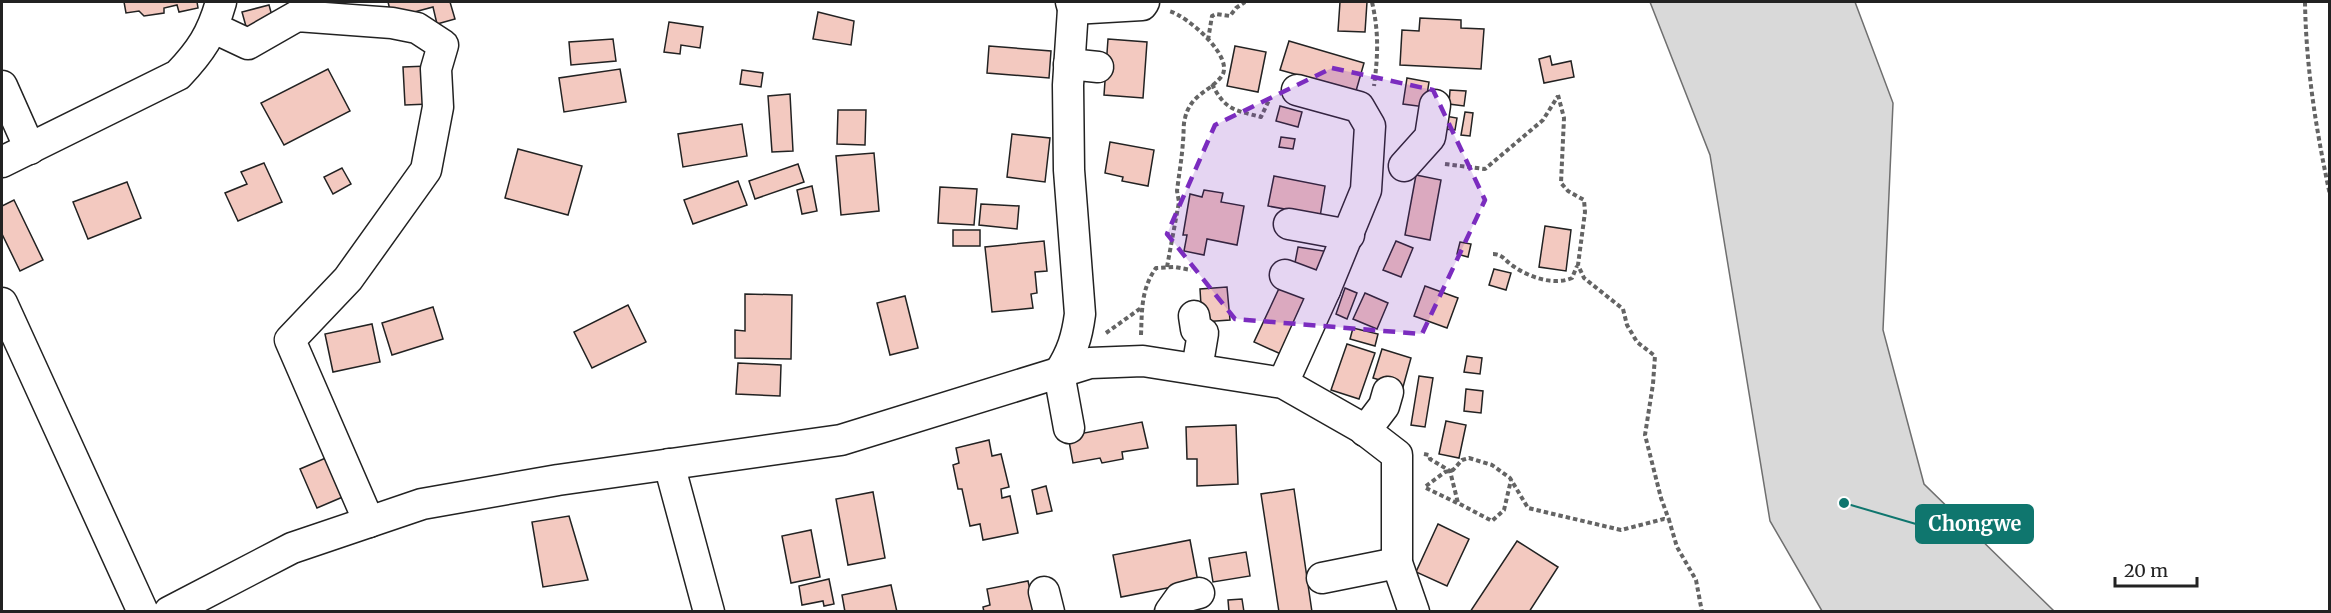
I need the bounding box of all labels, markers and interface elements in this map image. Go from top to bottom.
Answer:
callout: Chongwe [1916,505,2033,543]
text: Chongwe [1929,511,2022,536]
scale bar [2115,550,2198,588]
text: 20 m [2124,559,2168,582]

